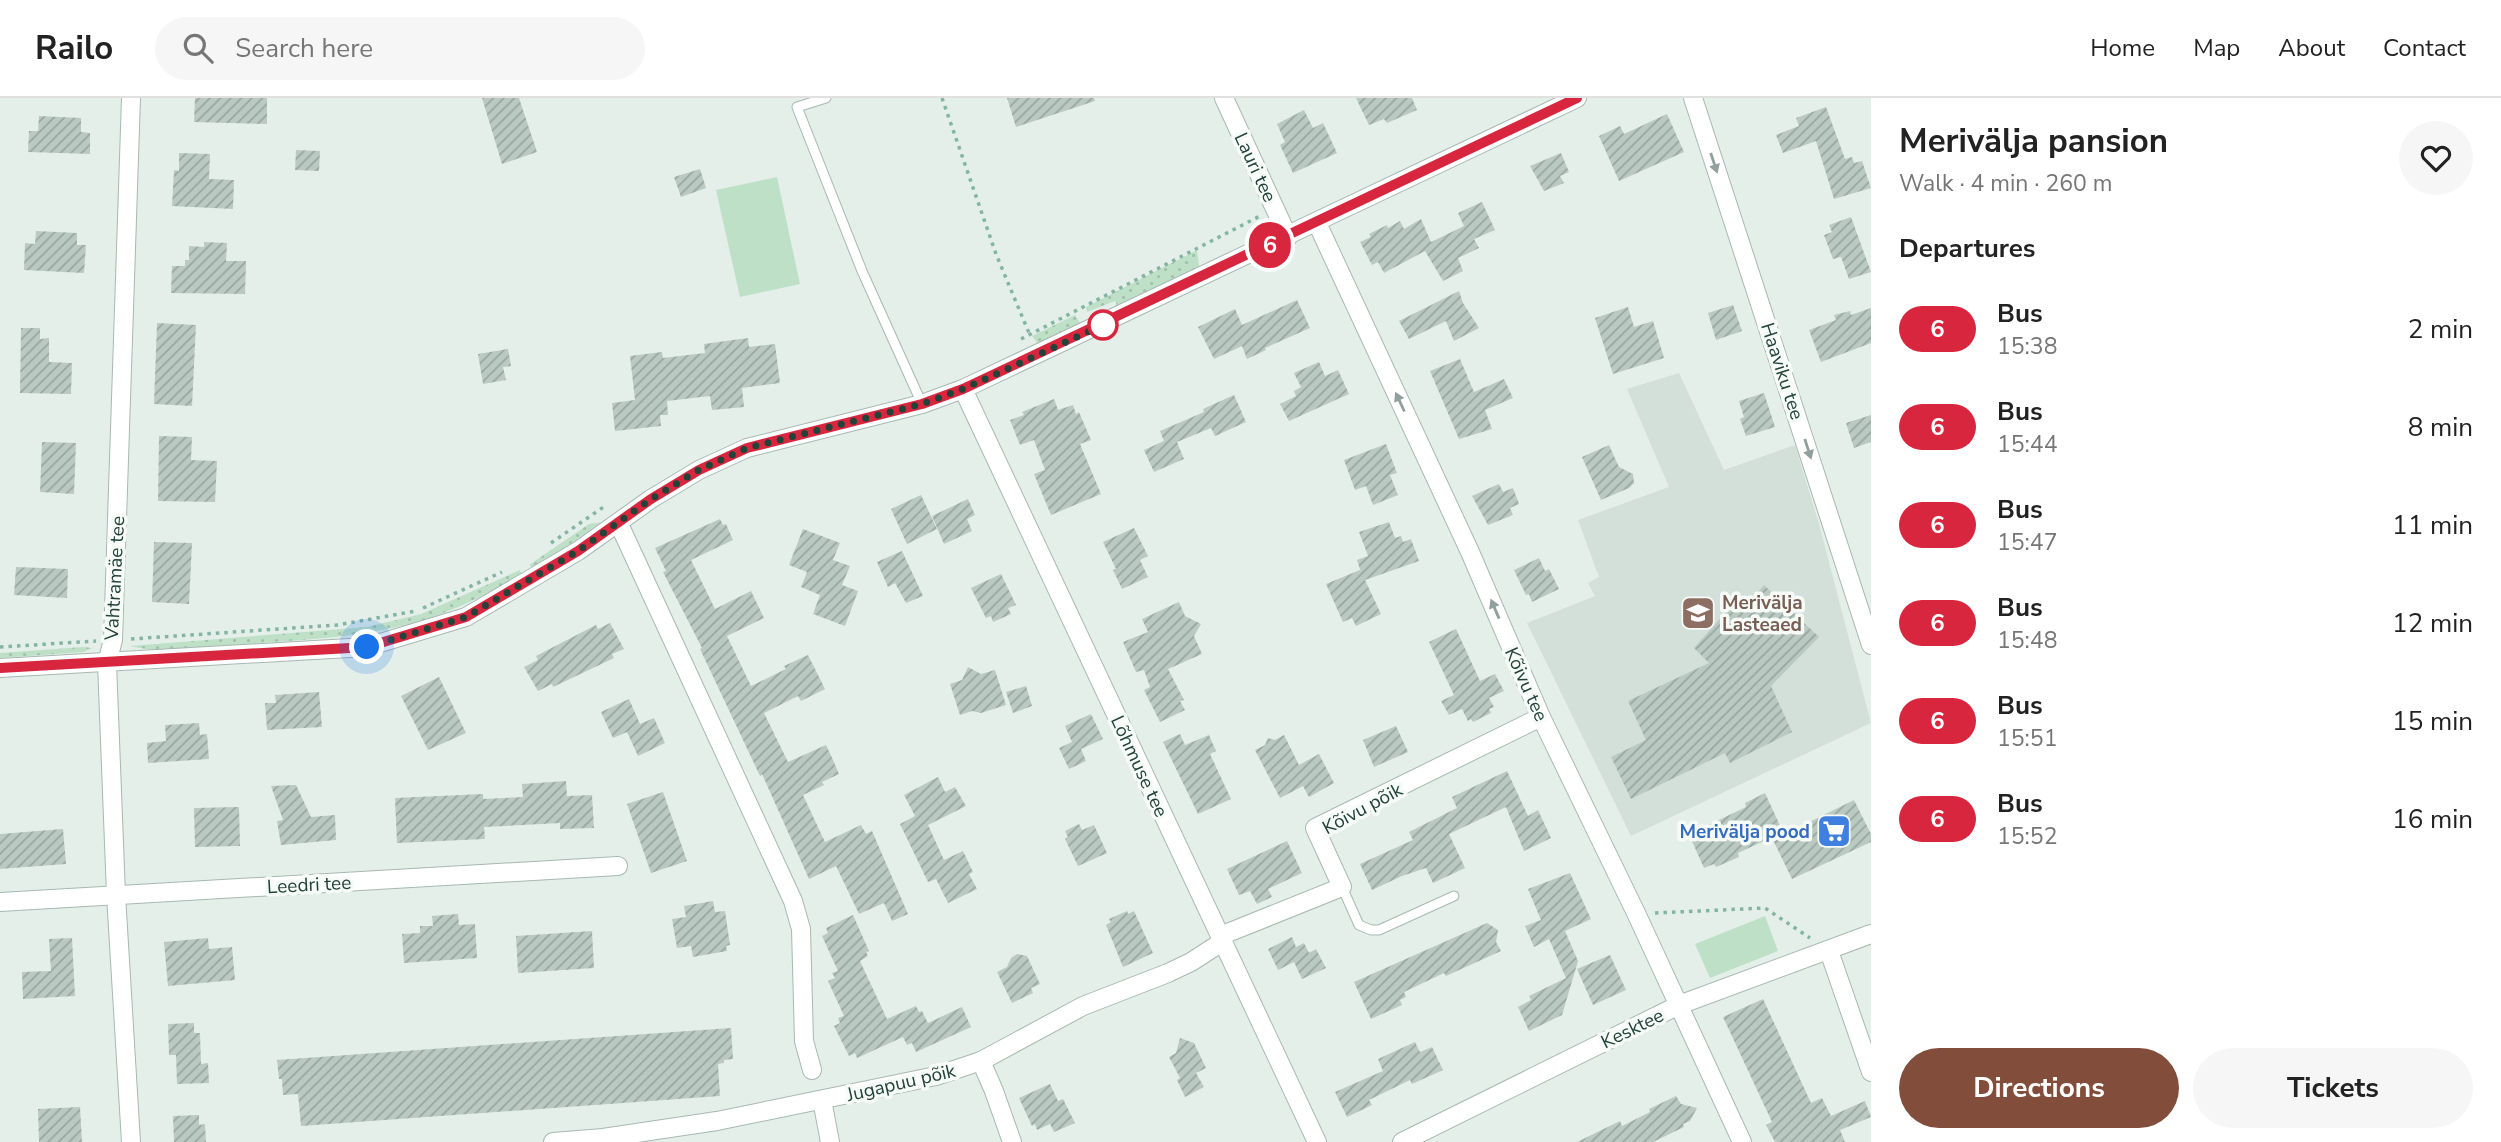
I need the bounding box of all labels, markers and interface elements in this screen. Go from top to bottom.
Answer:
search box [155,17,645,80]
text: Railo [35,26,113,71]
icon: search [179,29,217,67]
text: Search here [235,31,373,66]
text: Home [2090,32,2155,64]
text: Map [2193,32,2240,64]
text: About [2278,32,2345,64]
text: Contact [2383,32,2466,64]
text: Merivälja pansion [1899,119,2168,164]
button: heart [2399,121,2473,195]
street label: Lauri tee [1228,128,1282,206]
one-way arrow [1709,152,1720,173]
text: Walk · 4 min · 260 m [1899,168,2112,199]
line badge: 6 [1247,222,1293,268]
text: 6 [1263,229,1277,261]
text: Departures [1899,231,2035,266]
text: Bus [1997,296,2043,331]
unlabelled marker [1088,310,1118,340]
text: 2 min [2408,312,2473,347]
text: 6 [1930,313,1945,345]
street label: Haaviku tee [1754,319,1810,423]
text: 15:38 [1997,331,2057,362]
one-way arrow [1395,392,1406,413]
text: Bus [1997,394,2043,429]
text: 8 min [2408,410,2473,445]
text: 6 [1930,411,1945,443]
text: 15:44 [1997,429,2057,460]
one-way arrow [1803,438,1814,459]
text: Bus [1997,492,2043,527]
text: 11 min [2392,508,2473,543]
text: 6 [1930,509,1945,541]
street label: Vahtramäe tee [99,515,131,642]
text: 15:47 [1997,527,2057,558]
place label: Merivälja Lasteaed [1722,590,1803,638]
text: Bus [1997,590,2043,625]
school or university icon: Merivälja Lasteaed [1679,594,1717,632]
one-way arrow [1489,599,1500,620]
text: 12 min [2392,606,2473,641]
text: 6 [1930,607,1945,639]
text: 15:48 [1997,625,2057,656]
your location [349,629,384,664]
street label: Kõivu tee [1498,643,1554,726]
text: Bus [1997,688,2043,723]
text: 15 min [2392,704,2473,739]
text: 6 [1930,705,1945,737]
street label: Lõhmuse tee [1104,711,1174,821]
text: 15:51 [1997,723,2057,754]
street label: Kõivu põik [1318,777,1408,841]
text: Bus [1997,786,2043,821]
text: 16 min [2392,802,2473,837]
text: 6 [1930,803,1945,835]
supermarket icon: Merivälja pood [1815,812,1853,850]
place label: Merivälja pood [1680,819,1810,845]
text: 15:52 [1997,821,2057,852]
street label: Leedri tee [266,870,352,900]
street label: Kesktee [1597,1003,1668,1055]
button: Directions [1899,1048,2179,1128]
button: Tickets [2193,1048,2473,1128]
street label: Jugapuu põik [843,1058,959,1108]

